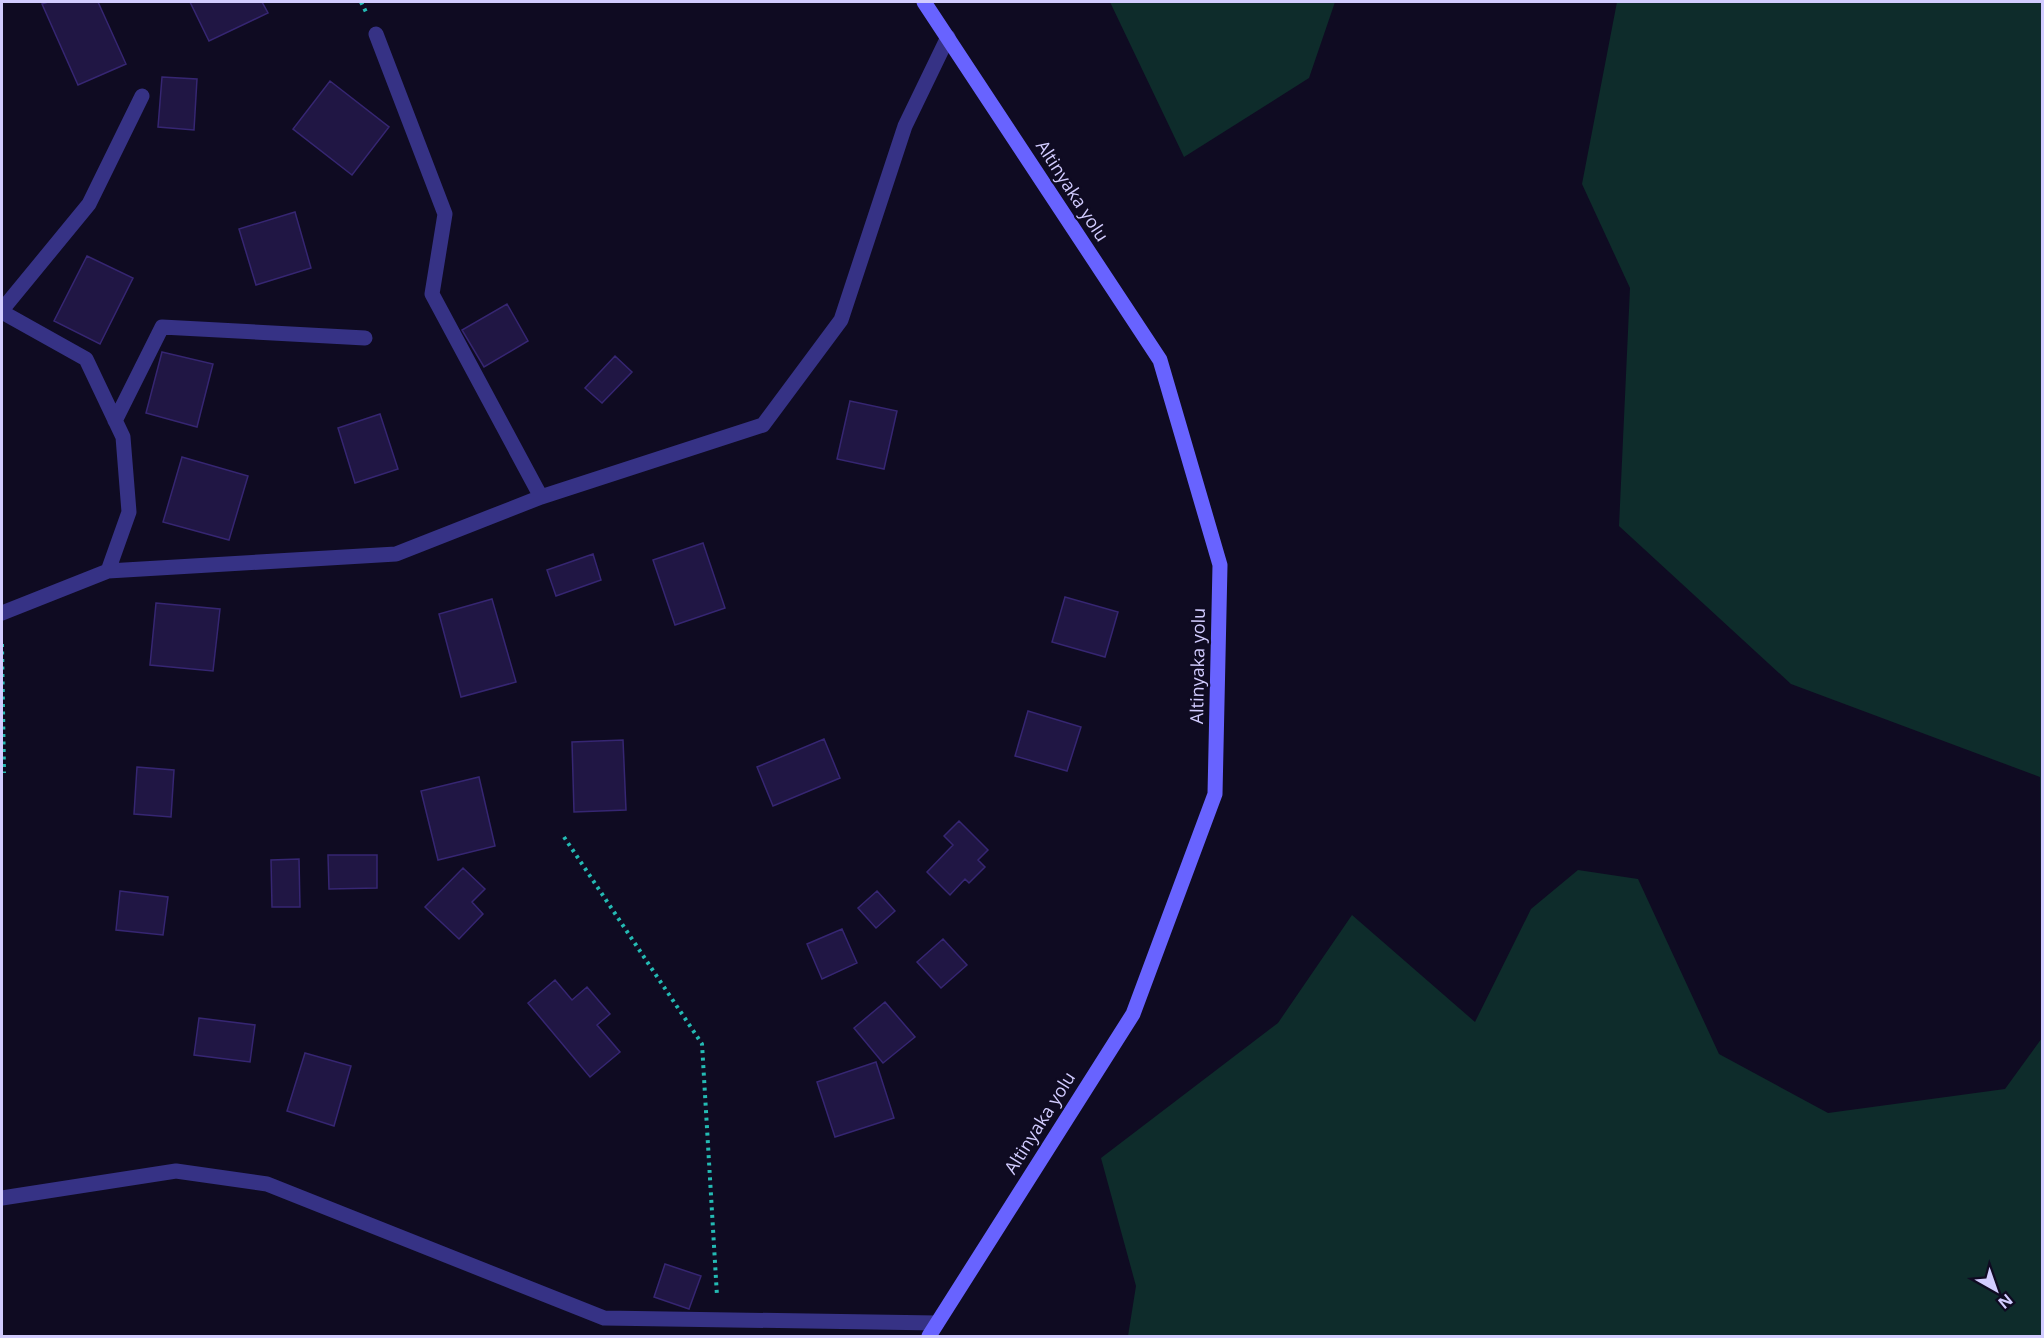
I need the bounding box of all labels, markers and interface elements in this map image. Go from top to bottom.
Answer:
street label: Altinyaka yolu [1031,135,1115,246]
street label: Altinyaka yolu [1184,608,1210,724]
street label: Altinyaka yolu [998,1067,1080,1178]
north arrow [1966,1260,2026,1320]
text: N [1994,1289,2018,1314]

